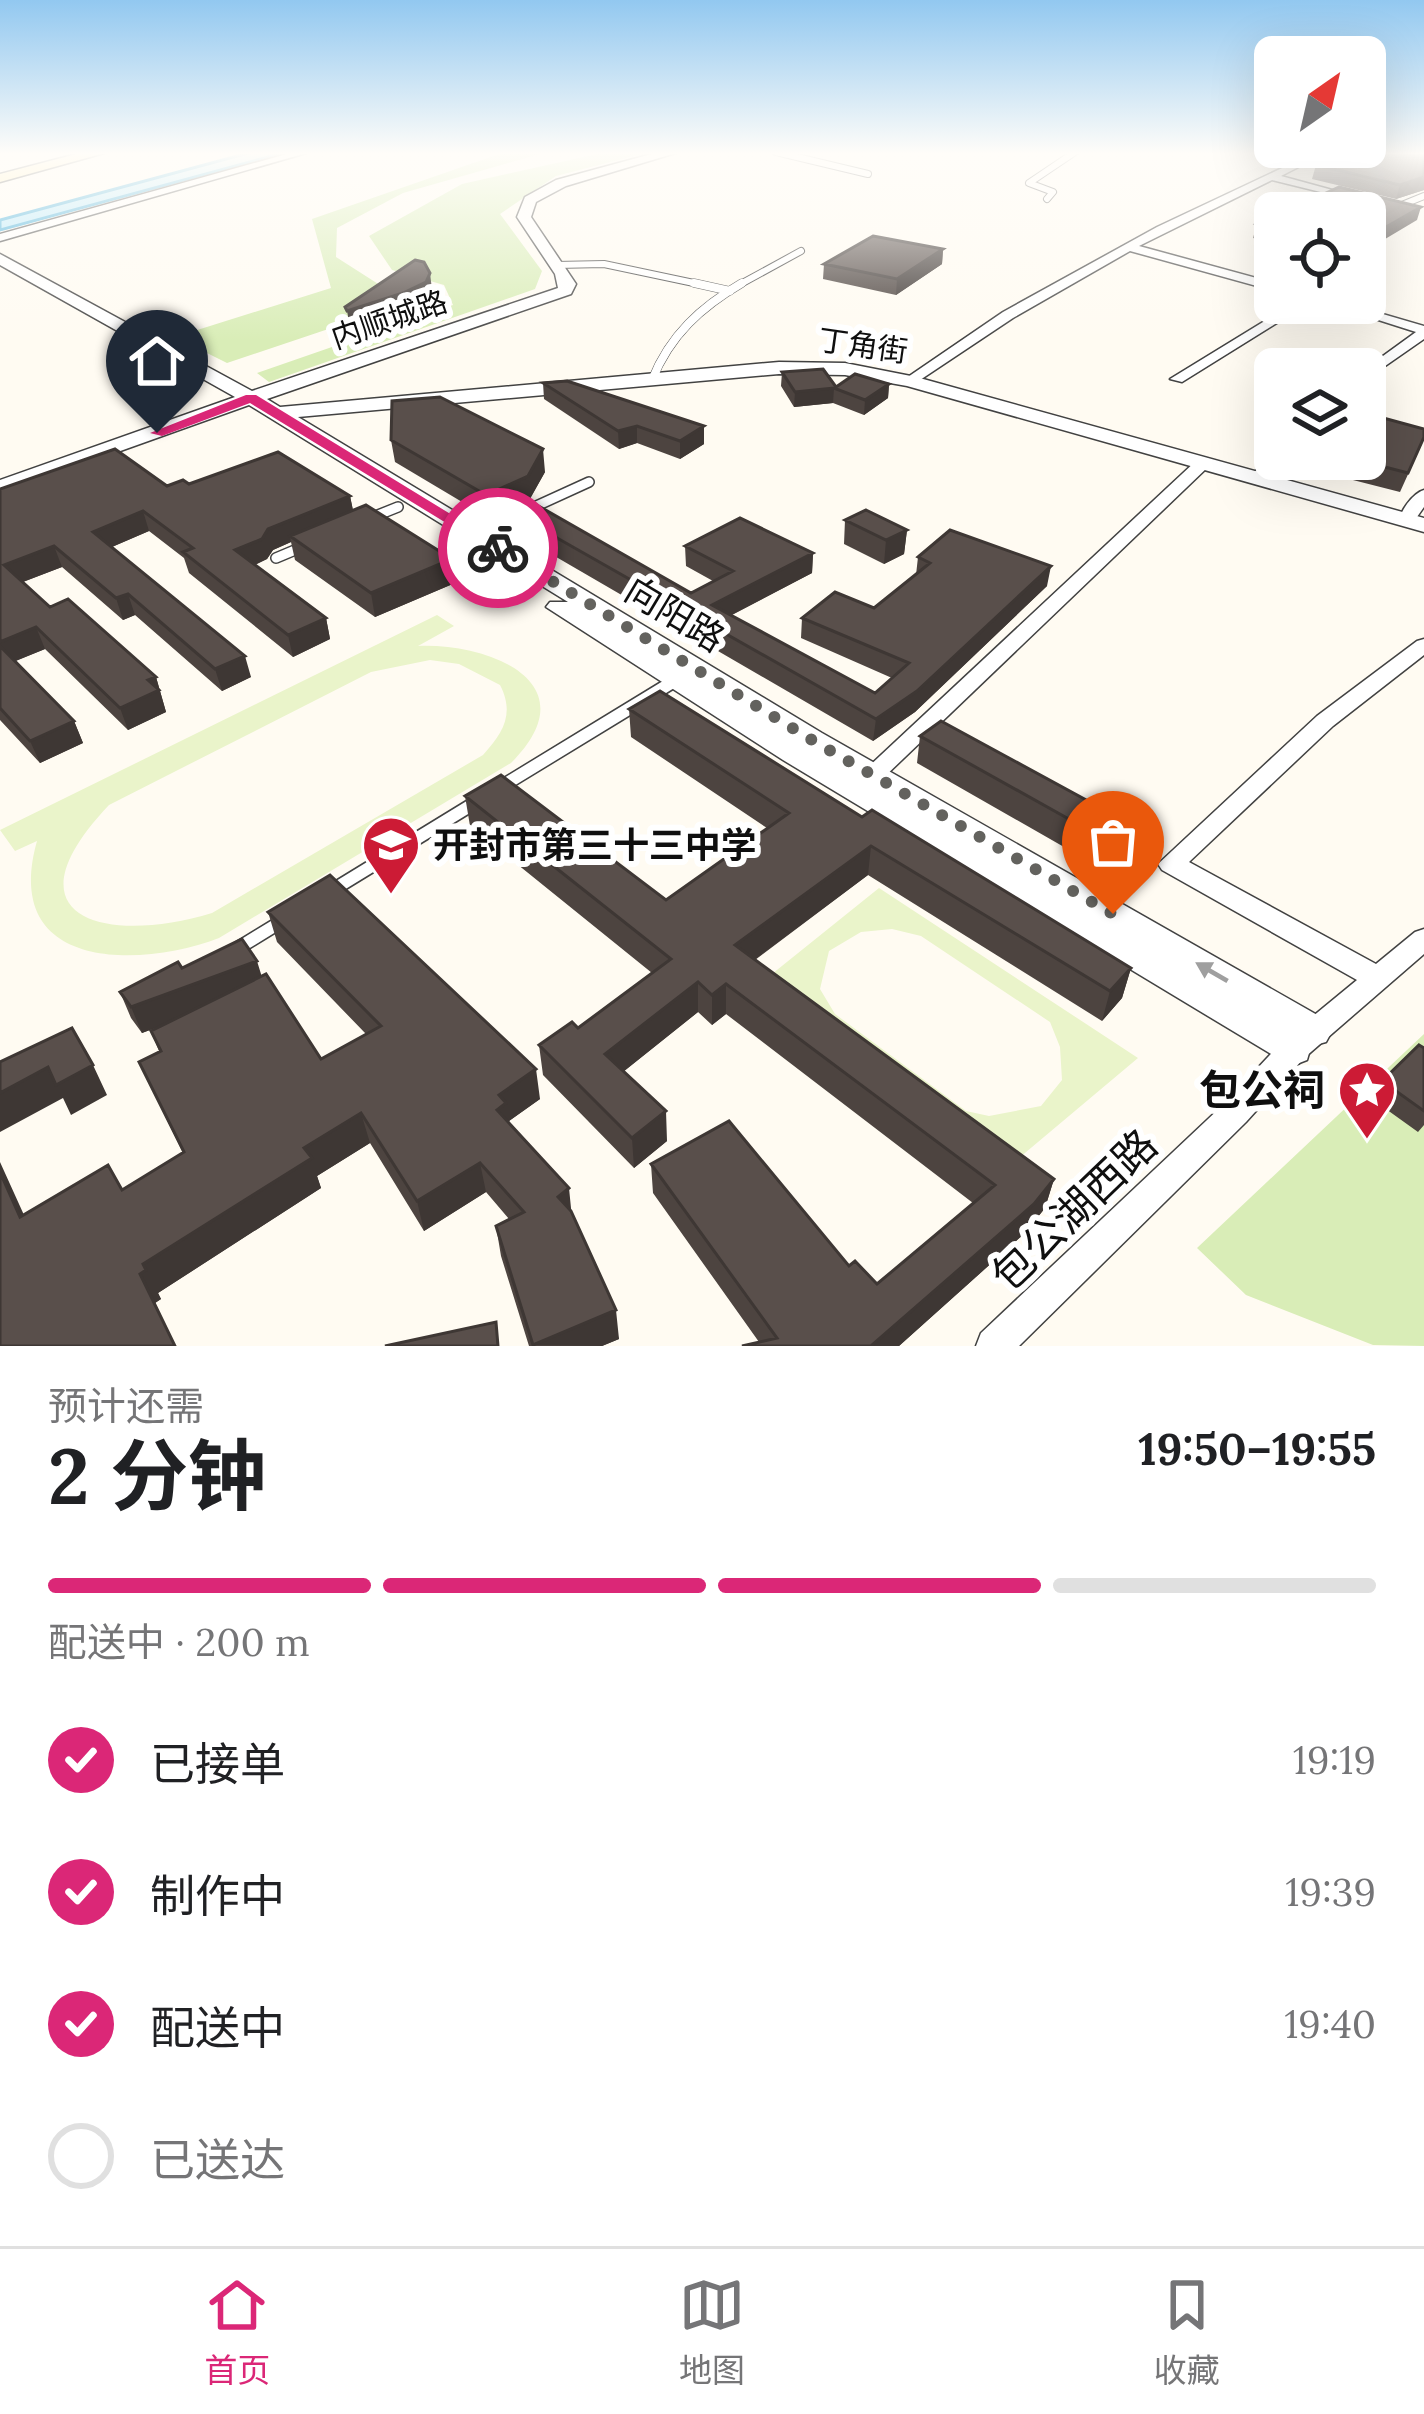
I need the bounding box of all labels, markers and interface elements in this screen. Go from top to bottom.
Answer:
north arrow [1254,36,1386,168]
map controls [1254,36,1386,480]
button: locate [1254,192,1386,324]
street label: 内顺城路 [326,282,452,356]
pin [106,310,208,433]
street label: 丁角街 [816,320,910,370]
icon: home [124,328,190,394]
button: layers [1254,348,1386,480]
courier [438,488,558,608]
icon: bike [465,515,531,581]
street label: 向阳路 [617,566,733,662]
pin [1062,791,1164,914]
icon: bag [1080,809,1146,875]
school or university icon: 开封市第三十三中学 [360,814,422,896]
place label: 开封市第三十三中学 [433,822,757,868]
one-way arrow [1195,962,1229,983]
place icon: 包公祠 [1336,1059,1398,1141]
place label: 包公祠 [1199,1063,1325,1117]
street label: 包公湖西路 [980,1118,1168,1302]
text: 预计还需 [48,1381,204,1431]
text: 19:50–19:55 [1138,1420,1376,1477]
text: 2 分钟 [48,1426,266,1525]
text: 配送中 · 200 m [48,1617,310,1667]
icon: check [48,1727,114,1793]
text: 已接单 [150,1735,285,1792]
text: 19:19 [1293,1735,1376,1785]
icon: check [48,1859,114,1925]
text: 制作中 [150,1867,285,1924]
text: 19:39 [1285,1867,1376,1917]
icon: check [48,1991,114,2057]
text: 配送中 [150,1999,285,2056]
text: 19:40 [1284,1999,1376,2049]
text: 已送达 [150,2131,285,2188]
tab: 首页 [204,2272,270,2392]
tab: 地图 [679,2272,745,2392]
tab: 收藏 [1154,2272,1220,2392]

